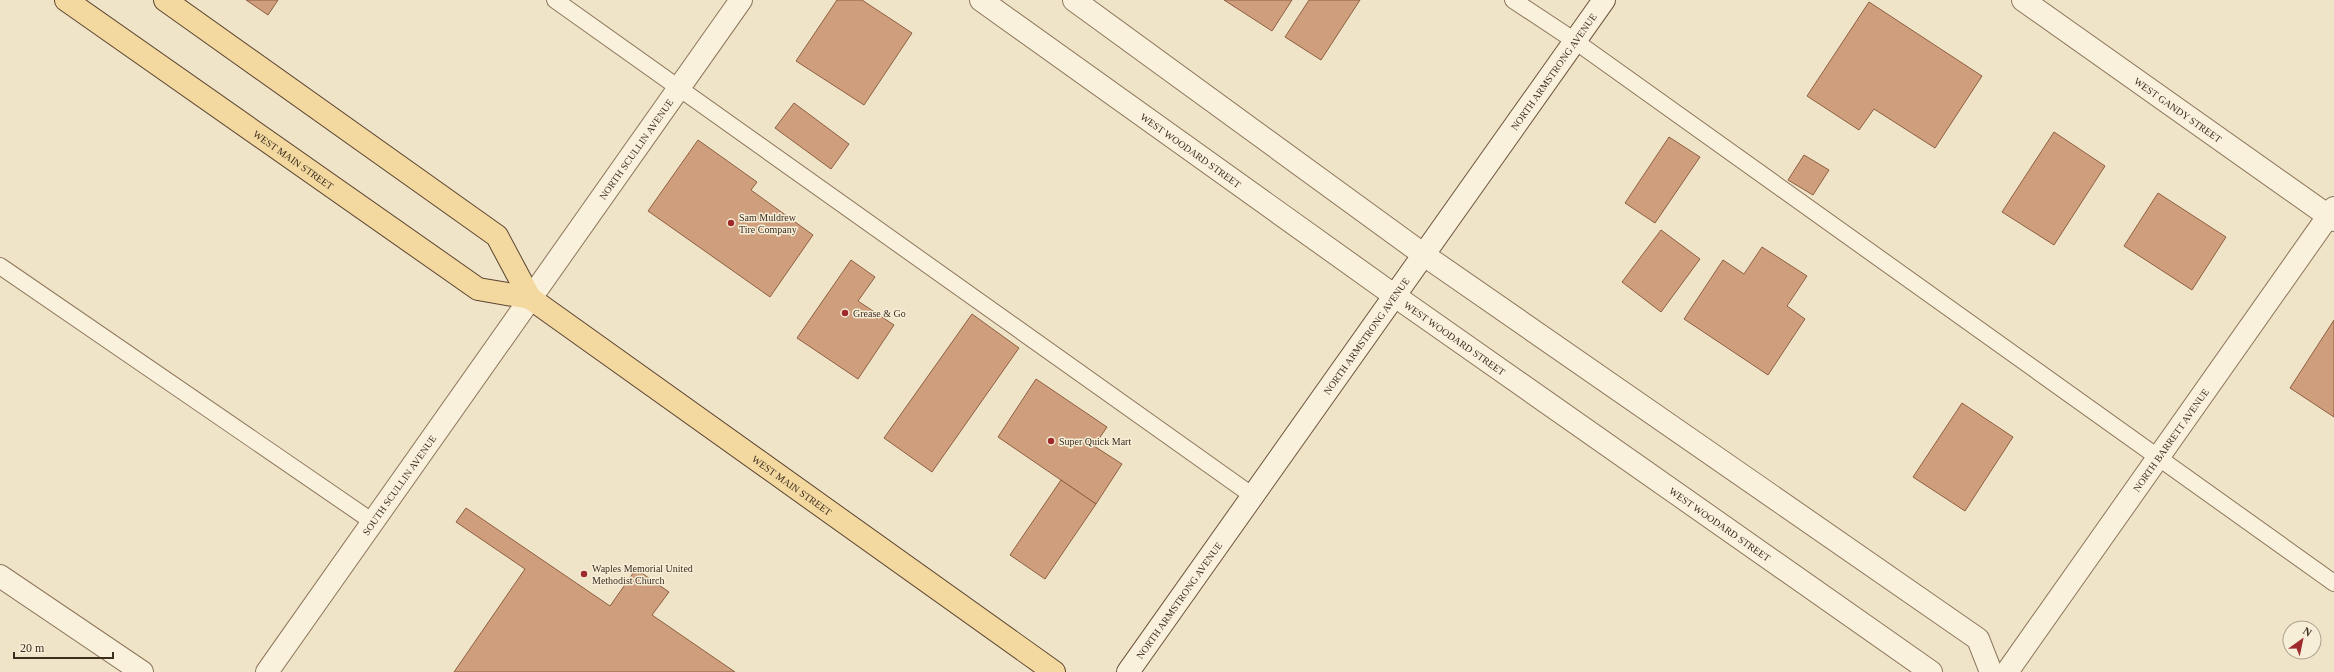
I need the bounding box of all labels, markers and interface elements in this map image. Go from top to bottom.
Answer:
street label: NORTH ARMSTRONG AVENUE [1508,11,1599,132]
street label: WEST GANDY STREET [2132,75,2224,144]
street label: NORTH SCULLIN AVENUE [597,97,675,201]
street label: WEST WOODARD STREET [1139,110,1243,190]
street label: WEST MAIN STREET [251,128,336,192]
place label: Sam Muldrew Tire Company [739,212,797,235]
marker: Sam Muldrew Tire Company [726,218,736,228]
street label: NORTH ARMSTRONG AVENUE [1321,275,1411,396]
street label: WEST WOODARD STREET [1402,299,1507,377]
marker: Grease & Go [840,308,850,318]
place label: Grease & Go [853,308,906,319]
street label: NORTH BARRETT AVENUE [2131,386,2211,494]
street label: SOUTH SCULLIN AVENUE [360,433,438,537]
marker: Super Quick Mart [1046,436,1056,446]
place label: Super Quick Mart [1059,436,1131,447]
street label: WEST MAIN STREET [750,453,834,517]
street label: WEST WOODARD STREET [1667,485,1773,563]
street label: NORTH ARMSTRONG AVENUE [1134,540,1224,661]
place label: Waples Memorial United Methodist Church [592,563,693,586]
marker: Waples Memorial United Methodist Church [579,569,589,579]
north arrow [2282,620,2322,660]
text: N [2301,624,2314,639]
scale bar [14,634,113,660]
text: 20 m [20,641,45,655]

